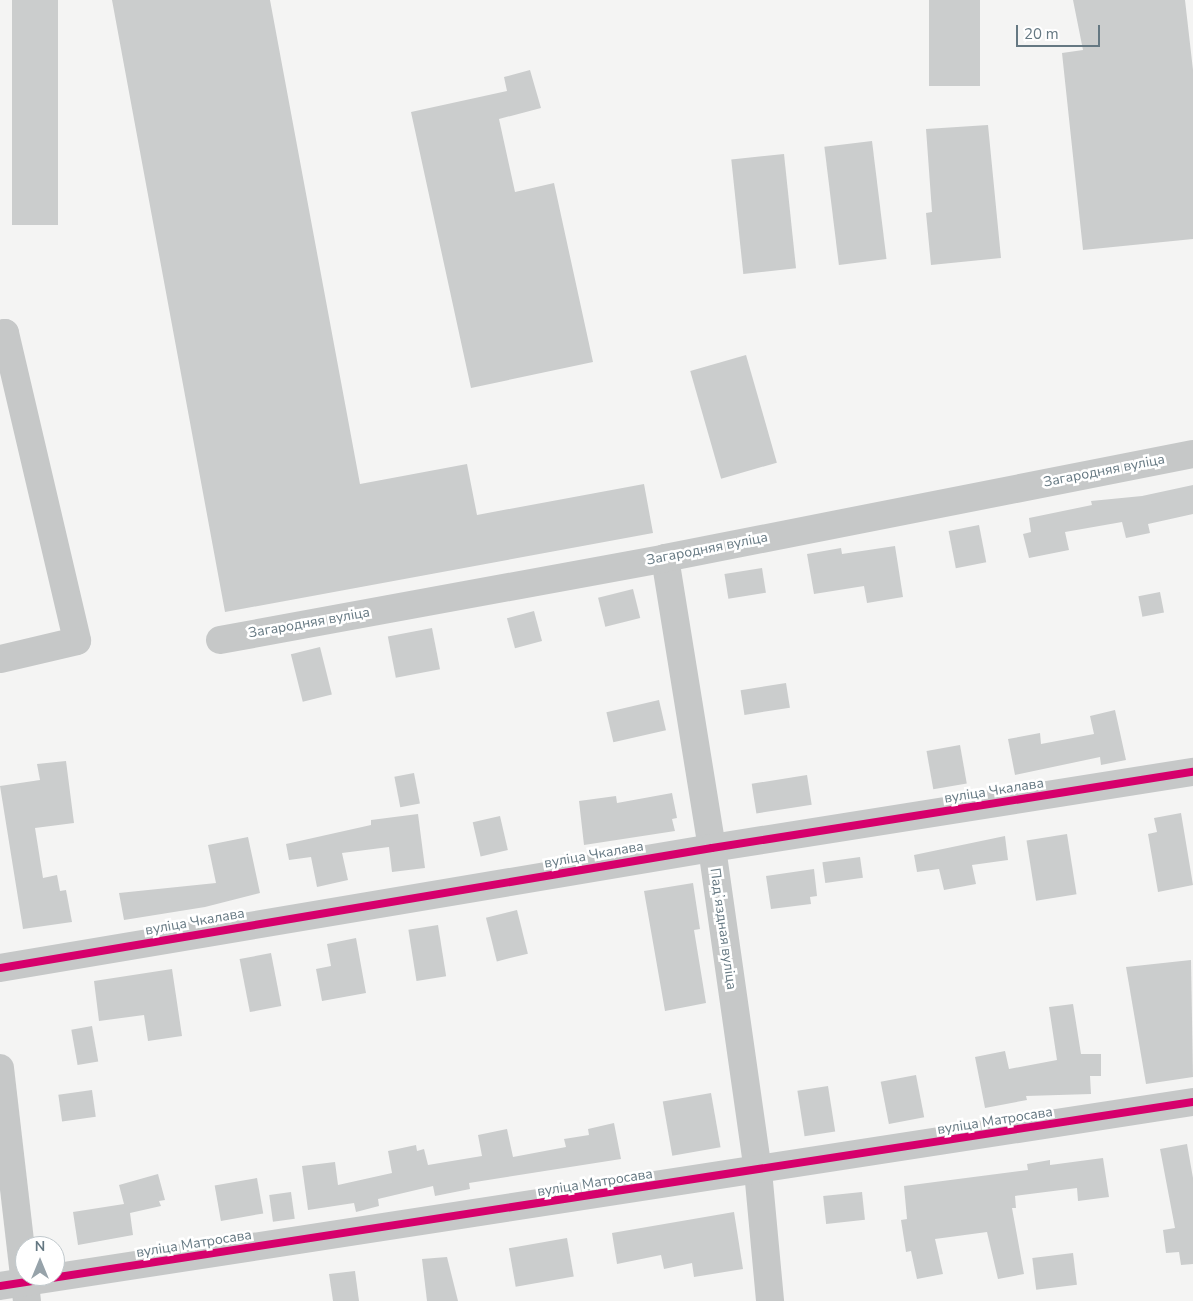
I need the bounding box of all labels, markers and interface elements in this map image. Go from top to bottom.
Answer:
scale bar [1018,15,1102,47]
text: 20 m [1024,24,1059,44]
street label: Загародняя вуліца [1042,451,1166,491]
street label: Загародняя вуліца [645,529,769,569]
street label: Загародняя вуліца [247,604,371,642]
street label: вуліца Чкалава [943,775,1045,807]
street label: вуліца Чкалава [543,838,645,872]
street label: Падʼяздная вуліца [706,867,740,991]
street label: вуліца Чкалава [144,905,246,939]
street label: вуліца Матросава [936,1104,1054,1138]
street label: вуліца Матросава [536,1166,654,1200]
street label: вуліца Матросава [135,1227,253,1261]
north arrow [15,1236,65,1286]
text: N [35,1237,45,1256]

